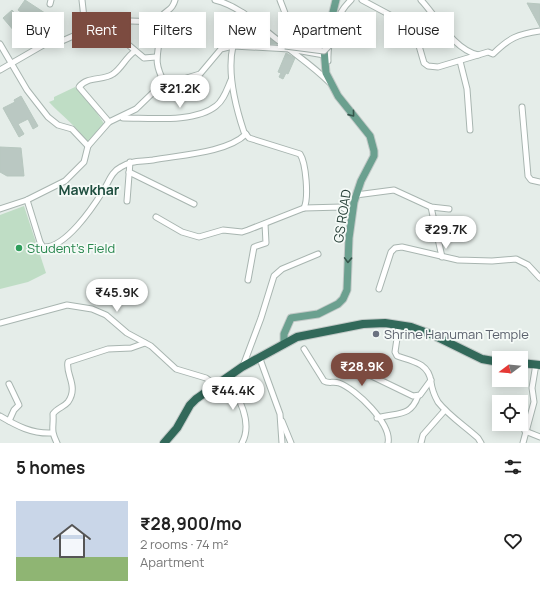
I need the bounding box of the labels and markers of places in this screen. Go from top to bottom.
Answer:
pin: ₹21.2K [147,75,213,109]
pin: ₹29.7K [413,216,479,250]
place label: Student's Field [27,239,115,257]
marker: Student's Field [14,243,24,253]
pin: ₹45.9K [84,279,150,313]
place label: Shrine Hanuman Temple [384,325,529,343]
marker: Shrine Hanuman Temple [371,329,381,339]
pin: ₹28.9K [329,353,395,387]
pin: ₹44.4K [200,377,266,411]

